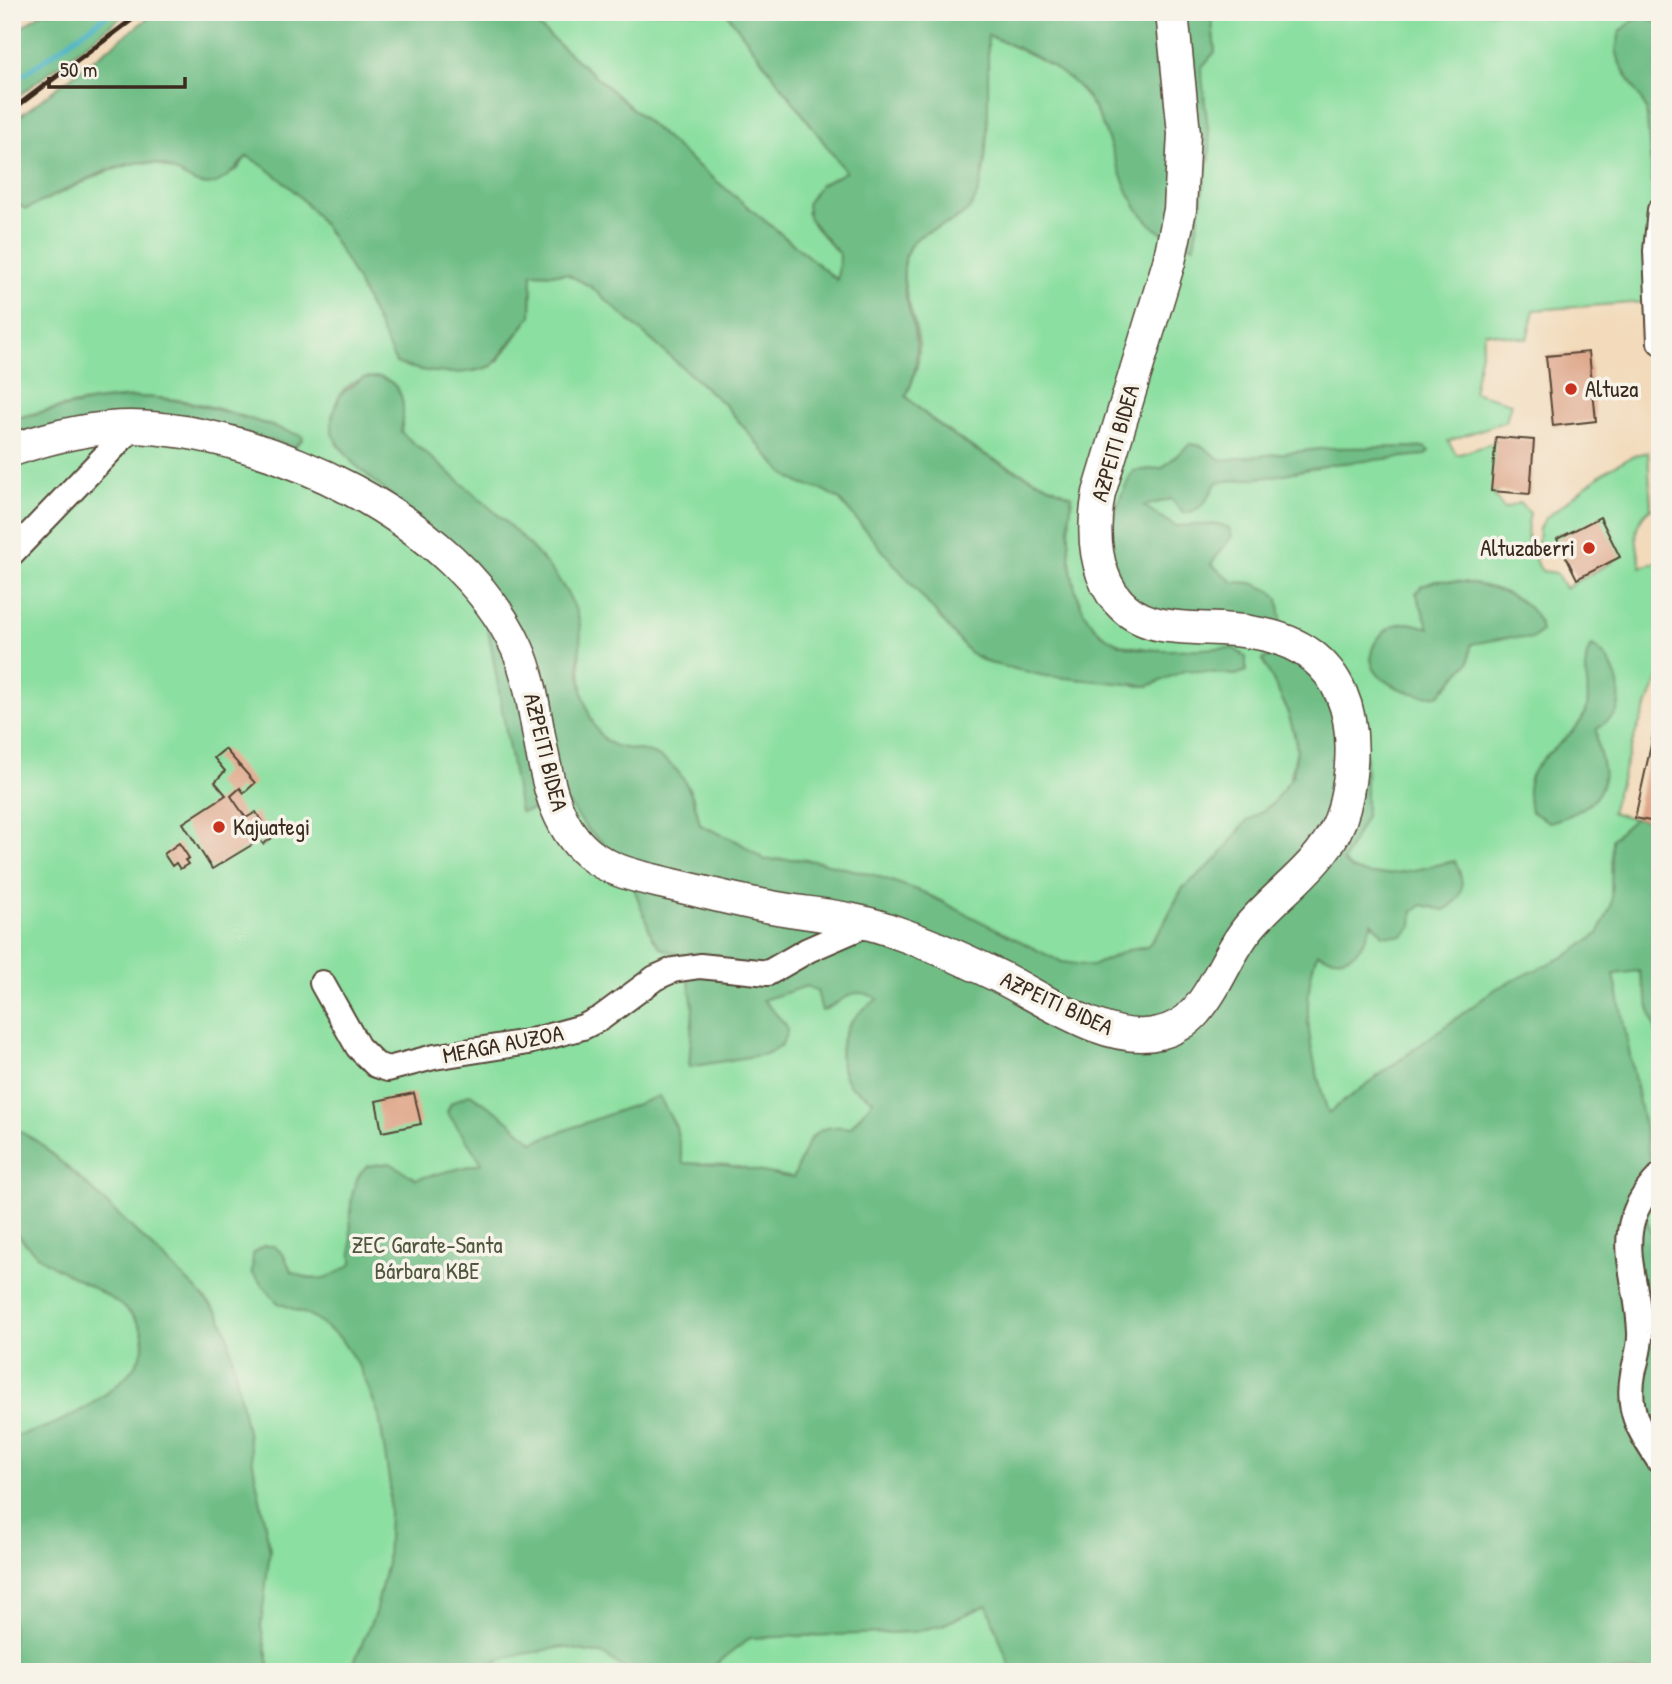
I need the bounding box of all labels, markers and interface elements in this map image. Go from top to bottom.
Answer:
scale bar [49,46,186,90]
text: 50 m [60,55,97,84]
place label: Altuza [1585,373,1638,404]
street label: AZPEITI BIDEA [1083,381,1146,505]
marker: Altuza [1563,381,1579,397]
place label: Altuzaberri [1480,532,1575,563]
marker: Altuzaberri [1581,540,1597,556]
street label: AZPEITI BIDEA [517,690,576,814]
place label: Kajuategi [233,811,310,842]
marker: Kajuategi [211,819,227,835]
street label: AZPEITI BIDEA [996,963,1118,1042]
street label: MEAGA AUZOA [440,1017,566,1070]
park label: ZEC Garate-Santa Bárbara KBE [352,1229,502,1286]

